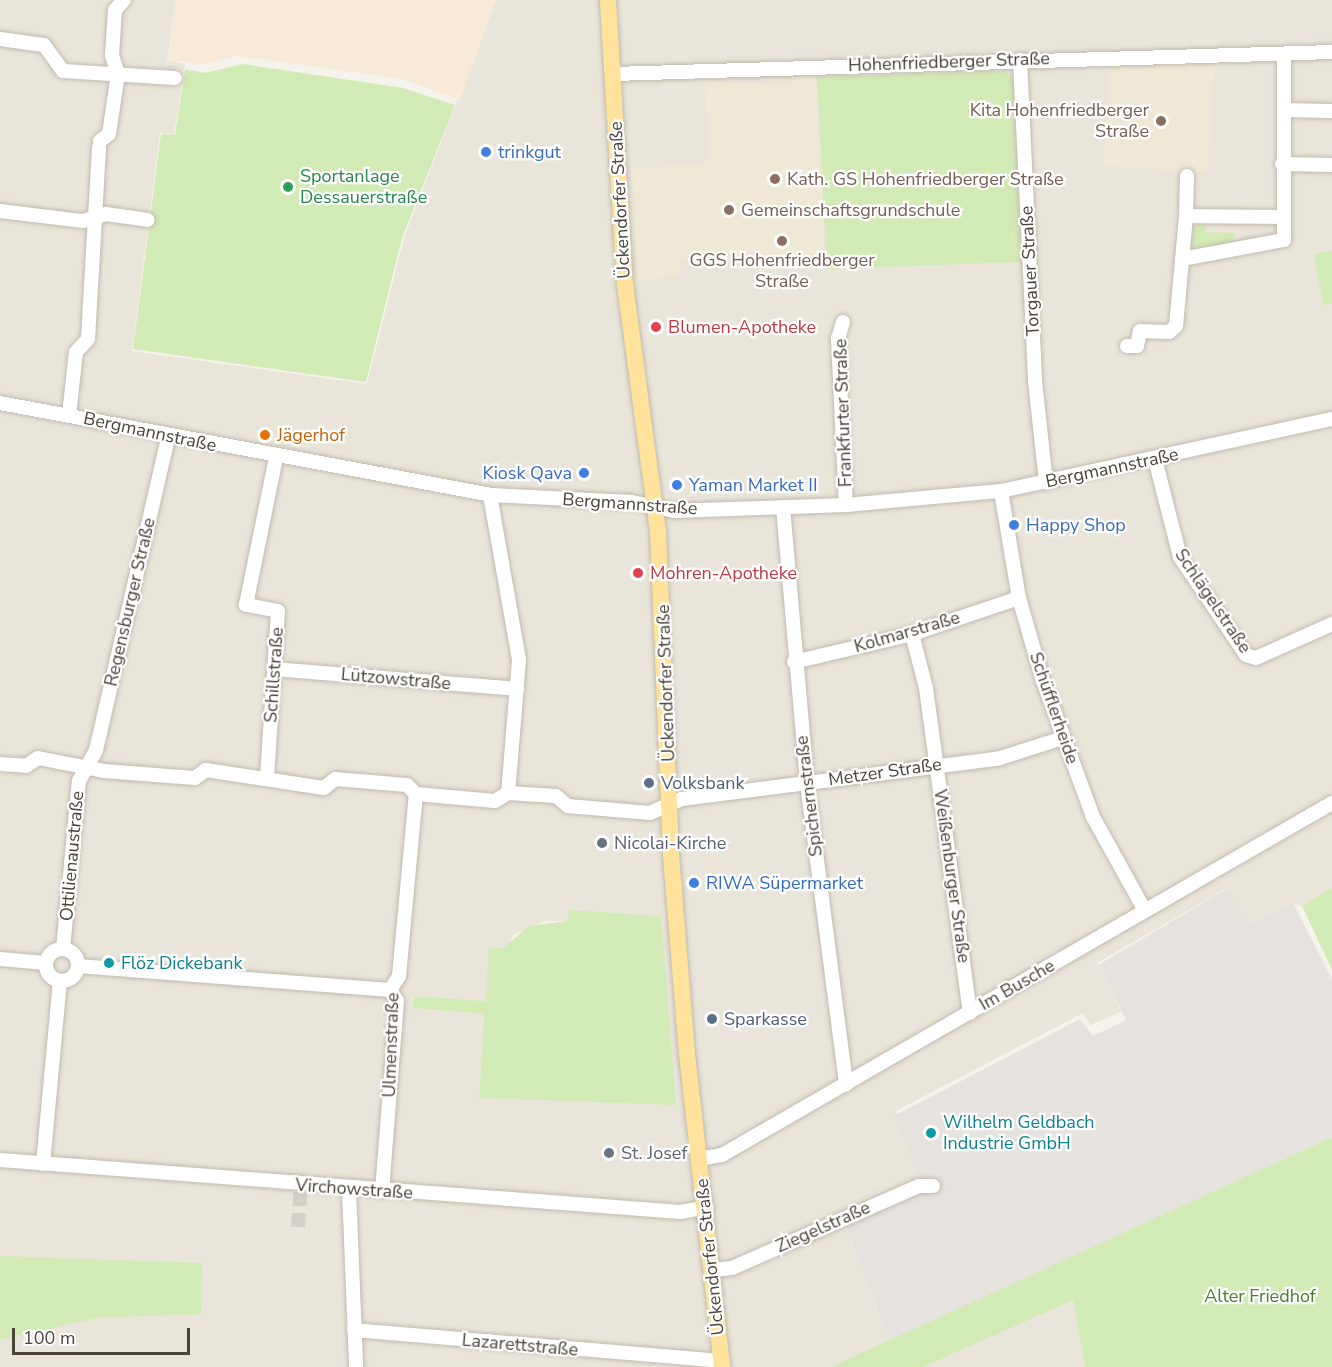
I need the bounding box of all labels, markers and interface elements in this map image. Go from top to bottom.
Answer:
street label: Hohenfriedberger Straße [848,48,1050,76]
place label: Kita Hohenfriedberger Straße [970,100,1149,142]
marker: Kita Hohenfriedberger Straße [1154,114,1168,128]
street label: Ückendorfer Straße [605,121,635,279]
place label: trinkgut [498,141,561,163]
marker: trinkgut [479,145,493,159]
place label: Sportanlage Dessauerstraße [300,166,427,208]
place label: Kath. GS Hohenfriedberger Straße [787,168,1064,190]
marker: Kath. GS Hohenfriedberger Straße [768,172,782,186]
marker: Sportanlage Dessauerstraße [281,180,295,194]
place label: Gemeinschaftsgrundschule [741,199,960,221]
marker: Gemeinschaftsgrundschule [722,203,736,217]
street label: Torgauer Straße [1016,205,1044,337]
marker: GGS Hohenfriedberger Straße [775,234,789,248]
place label: GGS Hohenfriedberger Straße [689,250,875,292]
place label: Blumen-Apotheke [668,316,816,338]
marker: Blumen-Apotheke [649,320,663,334]
street label: Frankfurter Straße [830,338,856,488]
street label: Bergmannstraße [82,407,218,457]
place label: Jägerhof [277,424,345,446]
marker: Jägerhof [258,428,272,442]
street label: Bergmannstraße [1044,443,1180,493]
place label: Kiosk Qava [482,462,572,484]
marker: Kiosk Qava [577,466,591,480]
place label: Yaman Market II [689,474,818,496]
marker: Yaman Market II [670,478,684,492]
street label: Bergmannstraße [562,489,698,519]
place label: Happy Shop [1026,514,1126,536]
street label: Regensburger Straße [100,516,160,688]
marker: Happy Shop [1007,518,1021,532]
street label: Schlägelstraße [1170,545,1256,657]
place label: Mohren-Apotheke [650,562,797,584]
marker: Mohren-Apotheke [631,566,645,580]
street label: Ückendorfer Straße [652,604,680,762]
street label: Kolmarstraße [852,607,962,657]
street label: Schillstraße [260,626,288,724]
street label: Schüfflerheide [1025,649,1083,767]
street label: Lützowstraße [340,663,452,695]
street label: Spichernstraße [791,734,827,858]
street label: Metzer Straße [827,753,943,791]
place label: Volksbank [661,772,744,794]
marker: Volksbank [642,776,656,790]
street label: Weißenburger Straße [929,788,975,964]
street label: Ottilienaustraße [56,790,88,922]
place label: Nicolai-Kirche [614,832,726,854]
marker: Nicolai-Kirche [595,836,609,850]
place label: RIWA Süpermarket [706,872,863,894]
marker: RIWA Süpermarket [687,876,701,890]
place label: Flöz Dickebank [121,952,242,974]
street label: Im Busche [975,955,1059,1015]
marker: Flöz Dickebank [102,956,116,970]
street label: Ulmenstraße [378,992,404,1098]
place label: Sparkasse [724,1008,807,1030]
marker: Sparkasse [705,1012,719,1026]
place label: Wilhelm Geldbach Industrie GmbH [943,1112,1094,1154]
marker: Wilhelm Geldbach Industrie GmbH [924,1126,938,1140]
place label: St. Josef [621,1142,687,1164]
marker: St. Josef [602,1146,616,1160]
street label: Virchowstraße [295,1174,413,1204]
street label: Ückendorfer Straße [691,1177,729,1337]
street label: Ziegelstraße [772,1197,874,1257]
park label: Alter Friedhof [1204,1285,1316,1307]
scale bar [15,1316,194,1354]
text: 100 m [23,1326,75,1350]
street label: Lazarettstraße [461,1329,579,1361]

